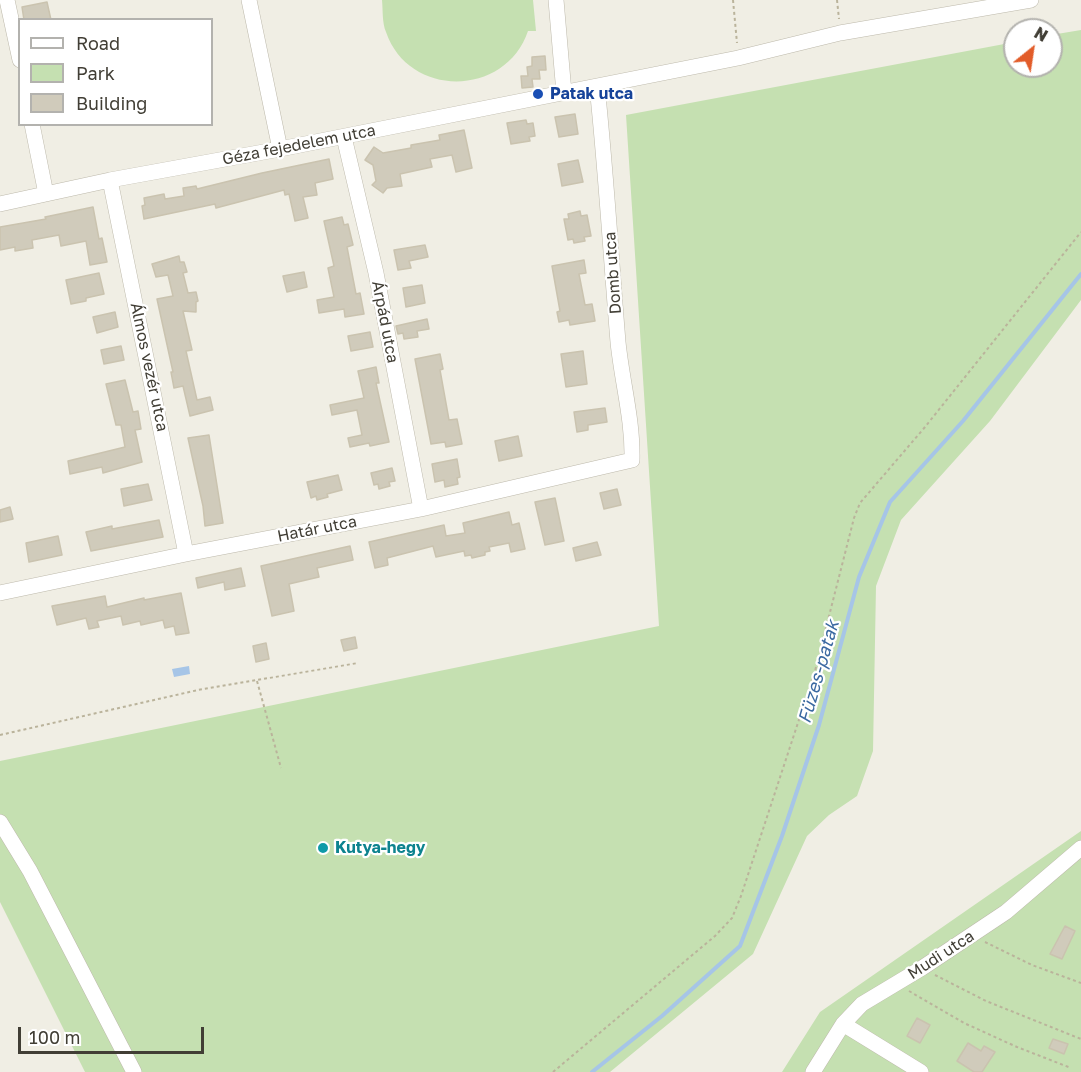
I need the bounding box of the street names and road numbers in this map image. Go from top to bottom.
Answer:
street label: Géza fejedelem utca [221,121,377,169]
street label: Domb utca [601,231,625,315]
street label: Árpád utca [368,279,402,365]
street label: Álmos vezér utca [126,301,172,433]
street label: Határ utca [276,512,358,546]
street label: Mudi utca [904,926,978,984]

